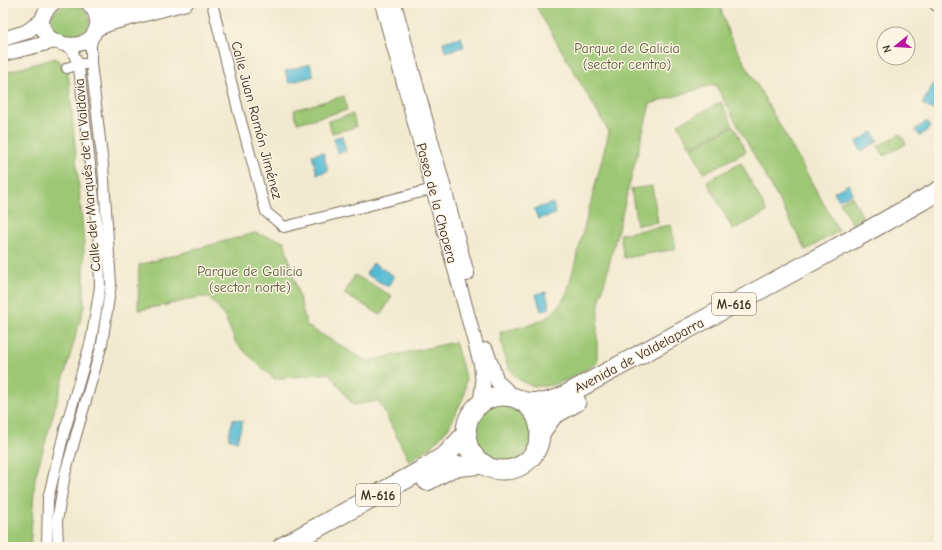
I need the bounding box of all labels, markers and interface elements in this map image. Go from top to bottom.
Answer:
north arrow [876,26,916,66]
street label: Calle Juan Ramón Jiménez [227,39,286,201]
park label: Parque de Galicia (sector centro) [574,40,680,73]
text: N [880,44,894,54]
street label: Calle del Marqués de la Valdavia [71,78,104,272]
street label: Paseo de la Chopera [412,141,461,265]
park label: Parque de Galicia (sector norte) [197,263,303,296]
road number: M-616 [712,293,756,315]
street label: Avenida de Valdelaparra [571,314,707,397]
road number: M-616 [356,484,400,506]

